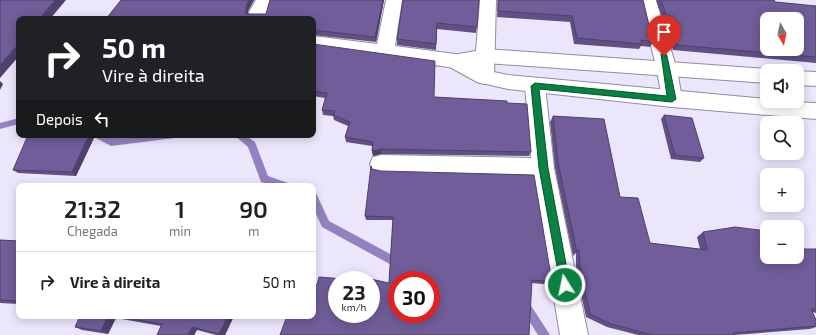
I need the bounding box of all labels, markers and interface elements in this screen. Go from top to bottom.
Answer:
north arrow [760,12,804,56]
map controls [760,12,804,264]
pin [647,15,681,56]
icon: arrive [653,21,675,43]
text: 50 m [102,30,166,64]
icon: right [36,32,88,84]
text: Vire à direita [102,64,205,86]
button: sound [760,64,804,108]
icon: left [91,108,113,130]
text: Depois [36,110,83,128]
button: search [760,116,804,160]
button: + [760,168,804,212]
text: 21:32 [64,194,121,223]
text: 1 [175,194,185,223]
text: 90 [239,194,268,223]
button: − [760,220,804,264]
text: Chegada [67,223,118,239]
text: min [169,223,191,239]
text: m [248,223,259,239]
position arrow [544,264,586,306]
icon: right [36,271,58,293]
speed limit sign: 30 [388,271,440,323]
text: Vire à direita [70,273,160,291]
text: 50 m [262,273,296,291]
text: 23 [343,280,365,304]
text: km/h [342,301,366,313]

